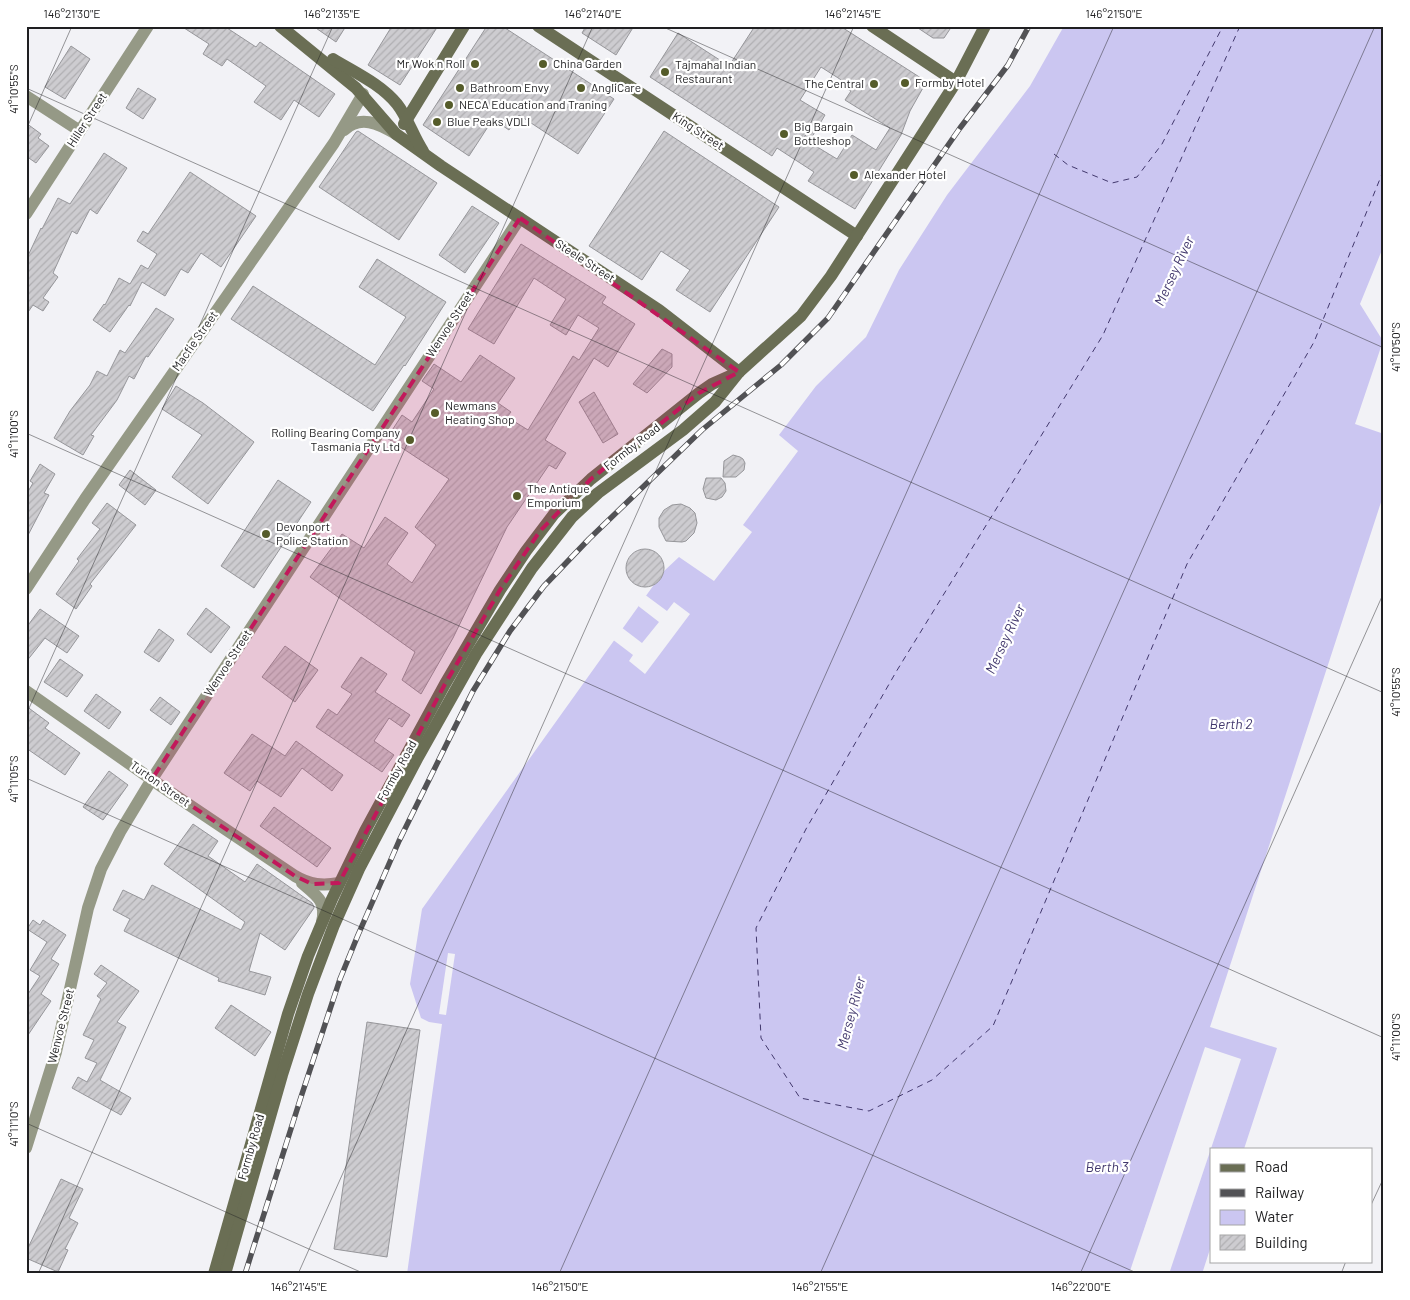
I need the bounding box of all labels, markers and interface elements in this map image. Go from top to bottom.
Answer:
text: 146°21'30"E [44,6,101,20]
text: 146°21'35"E [304,6,360,20]
text: 146°21'40"E [564,6,622,20]
text: 146°21'45"E [825,6,881,20]
text: 146°21'50"E [1086,6,1142,20]
place label: Mr Wok n Roll [397,56,465,70]
place label: China Garden [553,56,622,70]
place label: Tajmahal Indian Restaurant [675,57,756,85]
marker: Mr Wok n Roll [469,58,481,70]
marker: China Garden [537,58,549,70]
text: 41°10'55"S [6,64,20,114]
marker: Tajmahal Indian Restaurant [659,66,671,78]
place label: Formby Hotel [915,75,984,89]
place label: The Central [804,76,864,90]
marker: Formby Hotel [899,77,911,89]
marker: The Central [868,78,880,90]
place label: Bathroom Envy [470,80,549,94]
place label: AngliCare [591,80,641,94]
marker: Bathroom Envy [454,82,466,94]
marker: AngliCare [575,82,587,94]
street label: Hiller Street [63,89,109,149]
place label: NECA Education and Traning [459,97,607,111]
marker: NECA Education and Traning [443,99,455,111]
street label: King Street [670,108,727,152]
place label: Blue Peaks VDLl [447,114,530,128]
marker: Blue Peaks VDLl [431,116,443,128]
place label: Big Bargain Bottleshop [794,119,853,147]
marker: Big Bargain Bottleshop [778,128,790,140]
place label: Alexander Hotel [864,167,946,181]
marker: Alexander Hotel [848,169,860,181]
water label: Mersey River [1150,232,1197,308]
street label: Steele Street [553,236,618,285]
street label: Wenvoe Street [423,288,476,359]
street label: Macfie Street [168,308,220,373]
text: 41°10'50"S [1388,322,1402,372]
place label: Newmans Heating Shop [445,398,515,426]
marker: Newmans Heating Shop [429,407,441,419]
text: 41°11'00"S [6,410,20,458]
street label: Formby Road [600,420,663,473]
place label: Rolling Bearing Company Tasmania Pty Ltd [271,425,400,453]
marker: Rolling Bearing Company Tasmania Pty Ltd [404,434,416,446]
place label: The Antique Emporium [527,481,590,509]
marker: The Antique Emporium [511,490,523,502]
place label: Devonport Police Station [276,519,348,547]
marker: Devonport Police Station [260,528,272,540]
water label: Mersey River [981,600,1028,676]
street label: Wenvoe Street [201,627,254,698]
text: 41°10'55"S [1388,667,1402,717]
water label: Berth 2 [1209,715,1253,732]
street label: Formby Road [374,737,419,804]
text: 41°11'05"S [6,755,20,803]
street label: Turton Street [128,757,193,809]
water label: Mersey River [833,974,869,1051]
street label: Wenvoe Street [44,987,76,1064]
text: 41°11'00"S [1388,1013,1402,1061]
text: 41°11'10"S [6,1101,20,1147]
street label: Formby Road [234,1112,266,1181]
legend [1210,1148,1372,1262]
text: Road [1255,1157,1288,1175]
water label: Berth 3 [1086,1158,1128,1175]
text: Railway [1255,1183,1304,1201]
text: Water [1255,1207,1294,1225]
text: Building [1255,1233,1308,1251]
text: 146°21'45"E [271,1279,327,1293]
text: 146°21'50"E [532,1279,588,1293]
text: 146°21'55"E [792,1279,848,1293]
text: 146°22'00"E [1051,1279,1111,1293]

